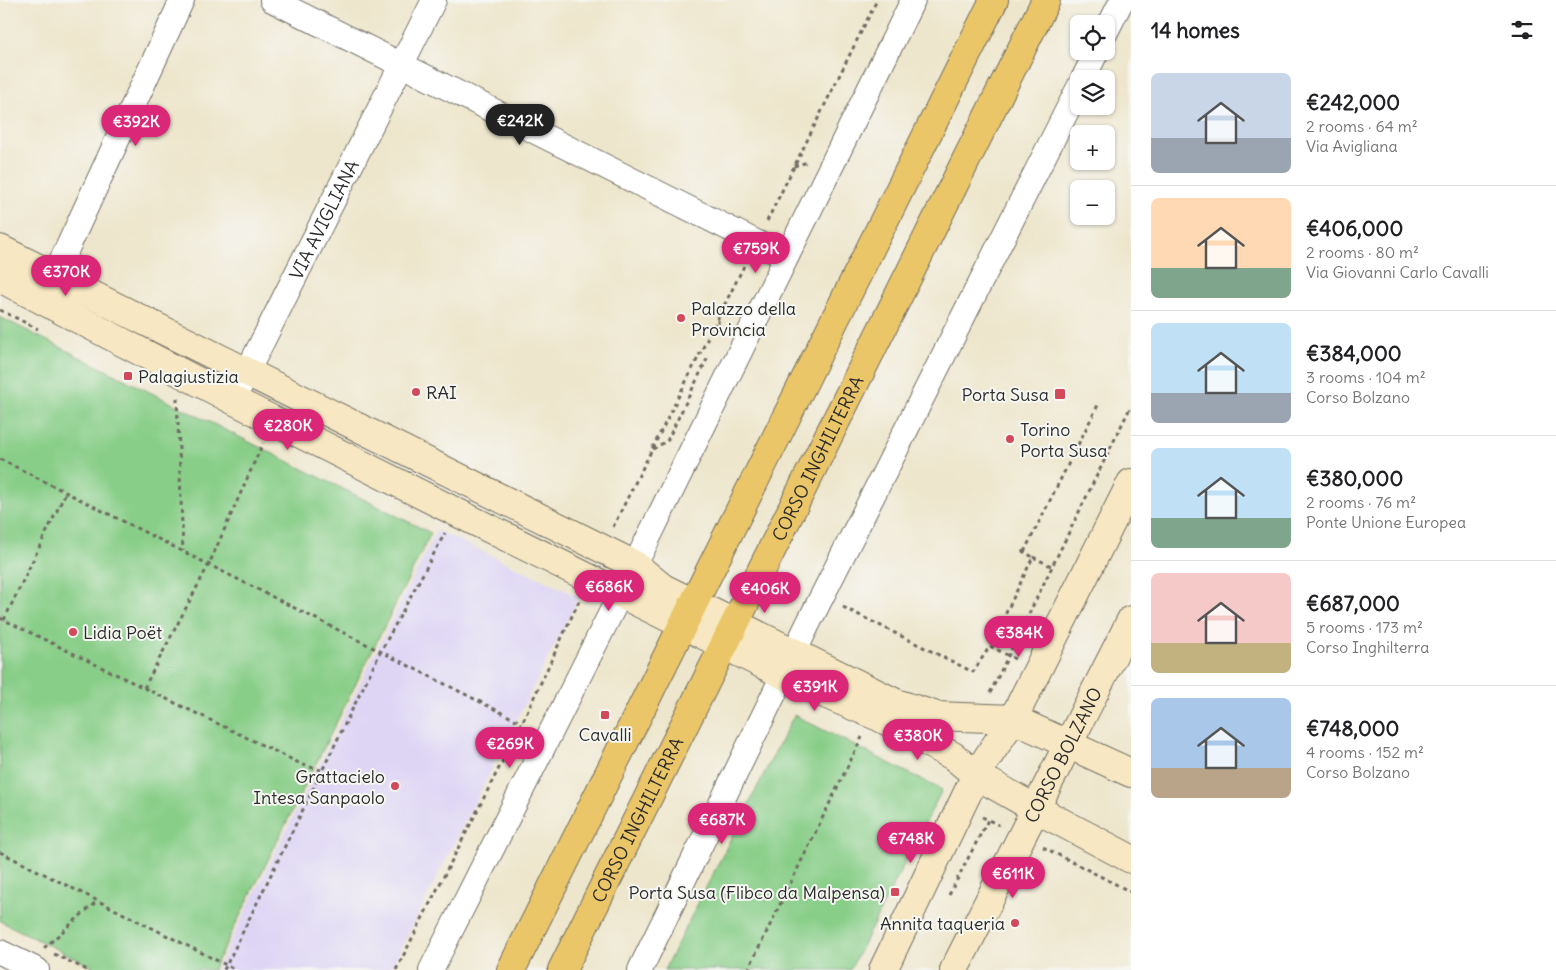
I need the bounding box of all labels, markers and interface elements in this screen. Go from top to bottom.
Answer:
map controls [1070,15,1115,225]
button: locate [1070,15,1115,60]
icon: filters [1508,16,1536,44]
text: 14 homes [1151,17,1240,44]
button: layers [1070,70,1115,115]
text: €242,000 [1306,89,1400,116]
icon: home [1191,93,1251,153]
pin: €392K [101,104,171,147]
pin: €242K [485,104,555,146]
text: €242K [497,110,543,130]
text: €392K [112,111,160,131]
text: 2 rooms · 64 m² [1306,116,1418,136]
button: + [1070,125,1115,170]
text: Via Avigliana [1306,136,1398,156]
street label: VIA AVIGLIANA [284,156,363,283]
button: − [1070,180,1115,225]
text: €406,000 [1306,215,1403,242]
icon: home [1191,218,1251,278]
pin: €759K [721,232,791,274]
text: €759K [733,238,779,258]
text: 2 rooms · 80 m² [1306,242,1419,262]
pin: €370K [31,254,101,297]
text: €370K [42,261,90,281]
text: Via Giovanni Carlo Cavalli [1306,262,1489,282]
place label: Palazzo della Provincia [691,297,796,341]
marker: Palazzo della Provincia [675,312,687,324]
text: €384,000 [1306,340,1402,367]
icon: home [1191,343,1251,403]
place label: Palagiustizia [138,365,239,388]
text: 3 rooms · 104 m² [1306,367,1426,387]
marker: Palagiustizia [122,370,134,382]
street label: CORSO INGHILTERRA [767,372,868,545]
place label: RAI [426,381,457,404]
place label: Porta Susa [961,383,1049,406]
marker: RAI [410,386,422,398]
marker: Porta Susa [1053,387,1067,401]
text: Corso Bolzano [1306,387,1410,407]
pin: €280K [253,408,323,451]
text: €280K [264,415,312,435]
place label: Torino Porta Susa [1020,418,1108,462]
marker: Torino Porta Susa [1004,433,1016,445]
text: €380,000 [1306,465,1403,492]
icon: home [1191,468,1251,528]
text: 2 rooms · 76 m² [1306,492,1416,512]
text: Ponte Unione Europea [1306,512,1466,532]
pin: €686K [574,570,644,612]
pin: €406K [730,572,800,614]
text: €686K [585,576,633,596]
text: €406K [740,578,790,598]
text: €687,000 [1306,590,1400,617]
icon: home [1191,593,1251,653]
pin: €384K [984,616,1054,658]
text: 5 rooms · 173 m² [1306,617,1423,637]
place label: Lidia Poët [83,621,162,644]
text: €384K [995,622,1043,642]
marker: Lidia Poët [67,626,79,638]
text: Corso Inghilterra [1306,637,1429,657]
pin: €391K [780,670,850,712]
text: €391K [793,676,837,696]
street label: CORSO BOLZANO [1019,683,1107,827]
marker: Cavalli [599,709,611,721]
text: €748,000 [1306,715,1399,742]
pin: €380K [883,718,953,761]
icon: home [1191,718,1251,778]
place label: Cavalli [579,723,632,746]
text: €380K [893,725,943,745]
pin: €269K [475,726,545,769]
text: €269K [486,733,534,753]
street label: CORSO INGHILTERRA [586,733,688,906]
text: 4 rooms · 152 m² [1306,742,1424,762]
text: Corso Bolzano [1306,762,1410,782]
place label: Grattacielo Intesa Sanpaolo [253,765,385,809]
marker: Grattacielo Intesa Sanpaolo [389,780,401,792]
pin: €687K [687,802,757,845]
text: €687K [699,809,745,829]
pin: €748K [876,822,946,864]
text: €748K [888,828,934,848]
pin: €611K [978,856,1048,899]
text: €611K [992,863,1034,883]
place label: Porta Susa (Flibco da Malpensa) [628,881,885,904]
marker: Porta Susa (Flibco da Malpensa) [889,886,901,898]
place label: Annita taqueria [880,912,1005,935]
marker: Annita taqueria [1009,917,1021,929]

